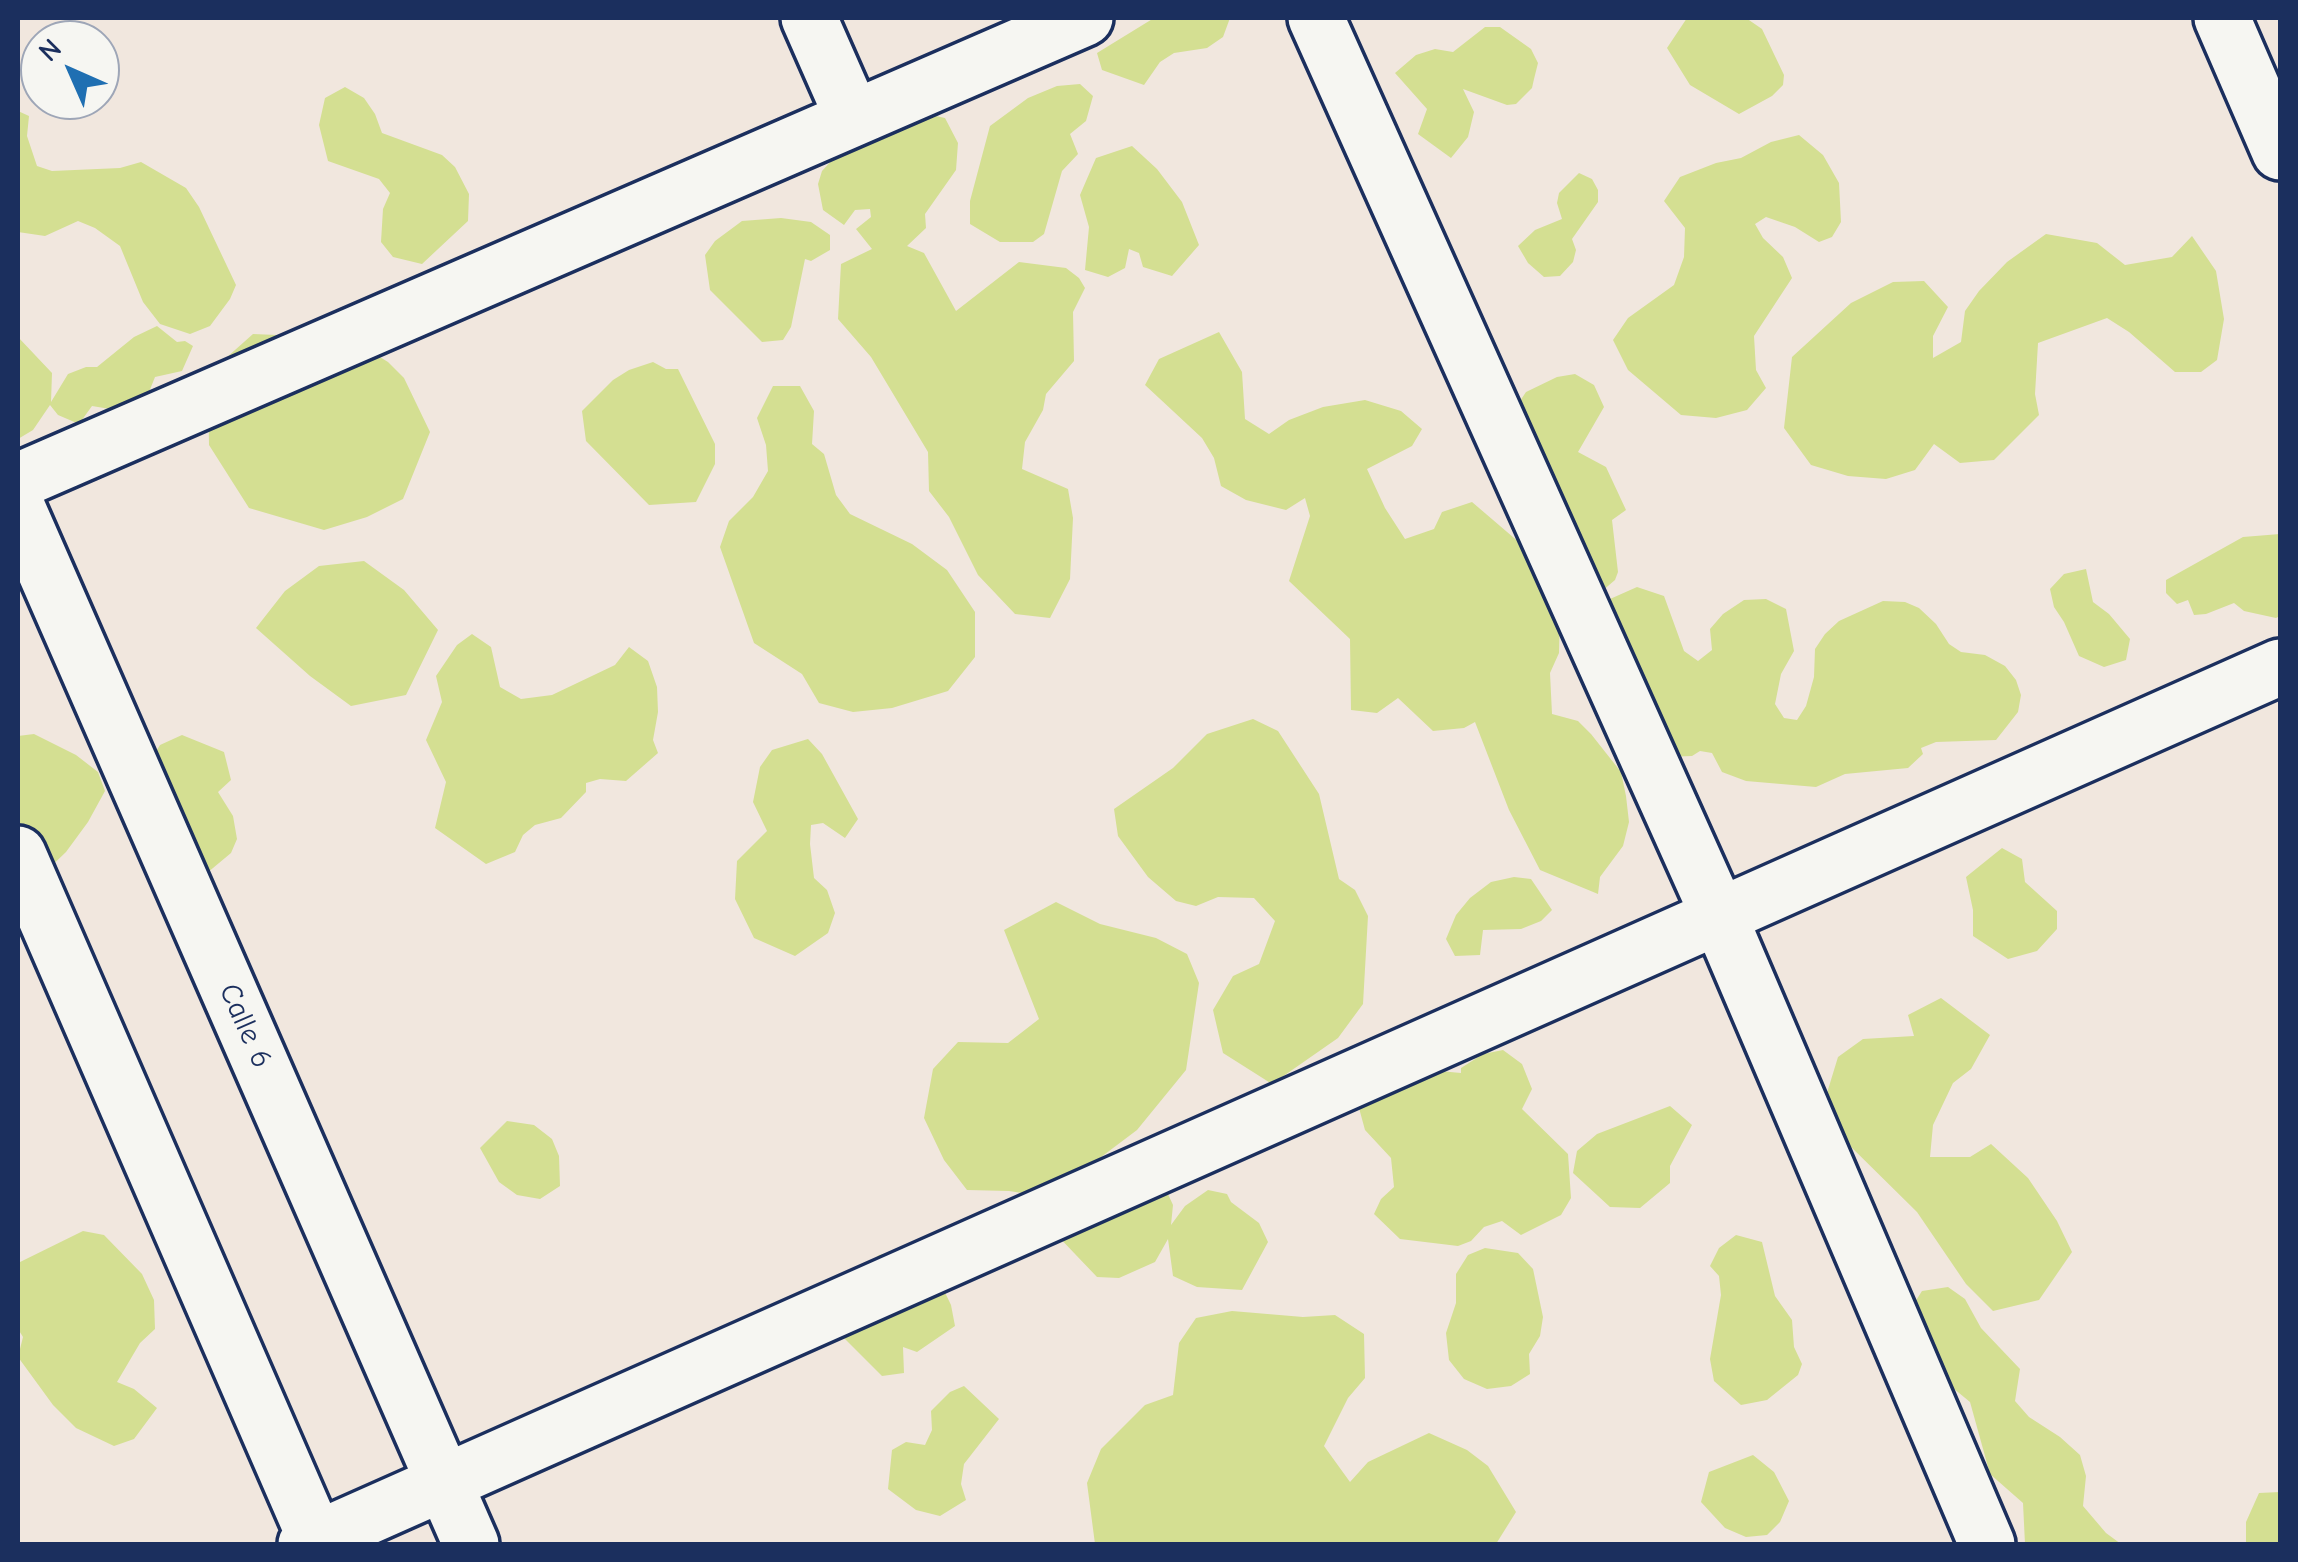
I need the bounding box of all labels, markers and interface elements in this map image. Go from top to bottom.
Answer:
north arrow [20,20,120,120]
text: N [32,32,68,68]
street label: Calle 6 [211,978,279,1074]

